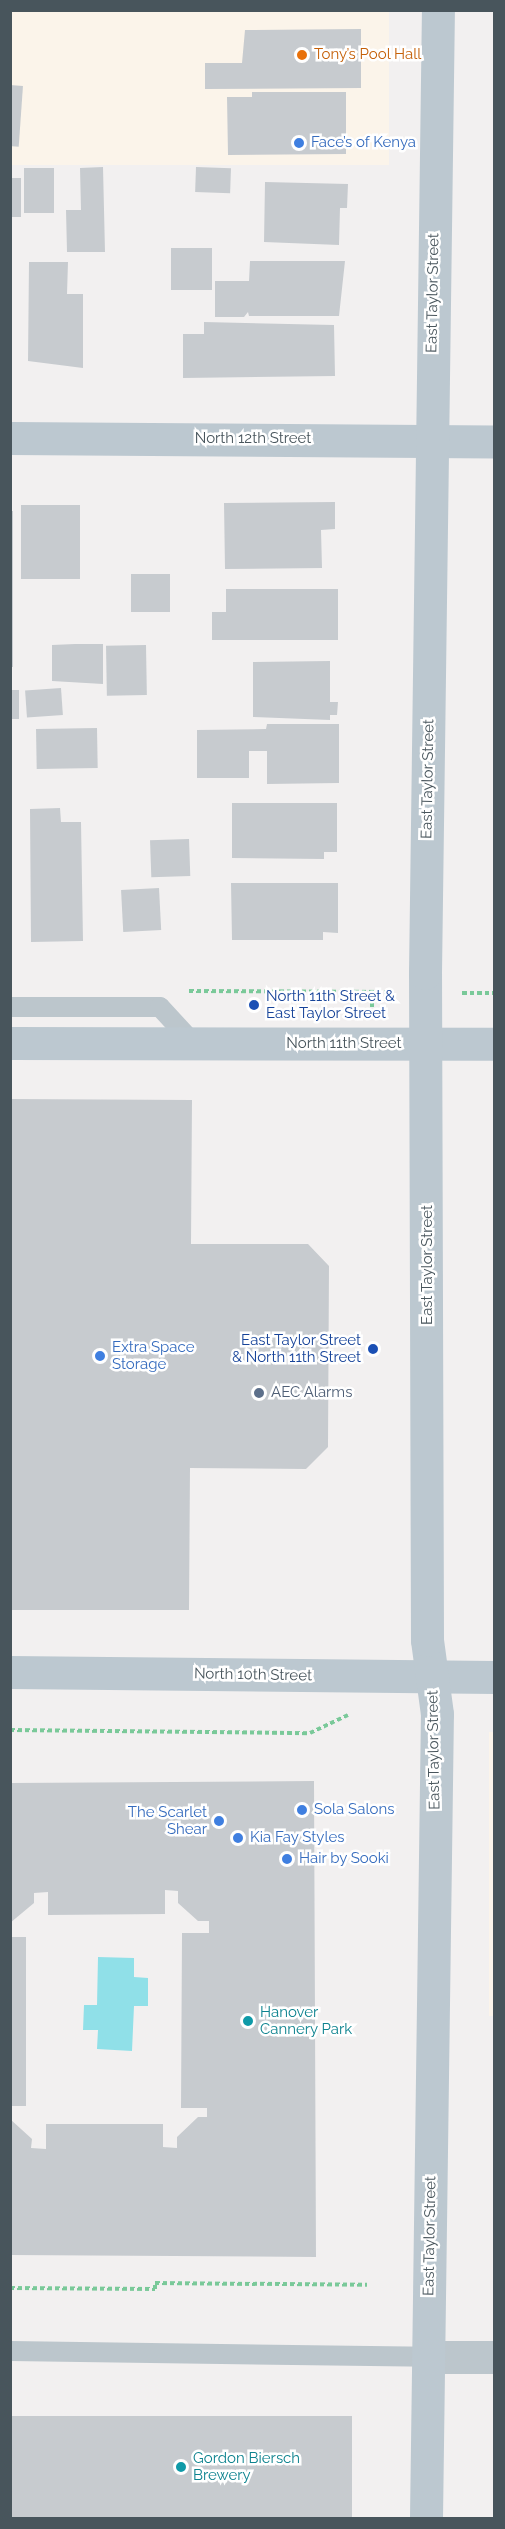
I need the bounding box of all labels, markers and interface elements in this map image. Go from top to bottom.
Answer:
place label: Tony’s Pool Hall [314,46,422,64]
marker: Tony’s Pool Hall [295,48,309,62]
place label: Face’s of Kenya [311,134,416,152]
marker: Face’s of Kenya [292,136,306,150]
street label: East Taylor Street [423,233,443,353]
street label: North 12th Street [195,430,311,448]
street label: East Taylor Street [418,719,438,839]
place label: North 11th Street & East Taylor Street [266,987,395,1022]
marker: North 11th Street & East Taylor Street [247,998,261,1012]
street label: North 11th Street [286,1035,402,1053]
street label: East Taylor Street [419,1205,437,1325]
place label: East Taylor Street & North 11th Street [232,1331,361,1366]
place label: Extra Space Storage [112,1338,194,1373]
marker: East Taylor Street & North 11th Street [366,1342,380,1356]
marker: Extra Space Storage [93,1349,107,1363]
place label: AEC Alarms [271,1384,353,1402]
marker: AEC Alarms [252,1386,266,1400]
street label: North 10th Street [194,1665,312,1685]
street label: East Taylor Street [424,1690,444,1810]
place label: Sola Salons [314,1801,394,1819]
place label: The Scarlet Shear [128,1803,207,1838]
marker: Sola Salons [295,1803,309,1817]
marker: The Scarlet Shear [212,1814,226,1828]
place label: Kia Fay Styles [250,1829,345,1847]
marker: Kia Fay Styles [231,1831,245,1845]
place label: Hair by Sooki [299,1850,390,1868]
marker: Hair by Sooki [280,1852,294,1866]
place label: Hanover Cannery Park [260,2003,353,2038]
marker: Hanover Cannery Park [241,2014,255,2028]
street label: East Taylor Street [420,2176,440,2296]
place label: Gordon Biersch Brewery [193,2449,300,2484]
marker: Gordon Biersch Brewery [174,2460,188,2474]

